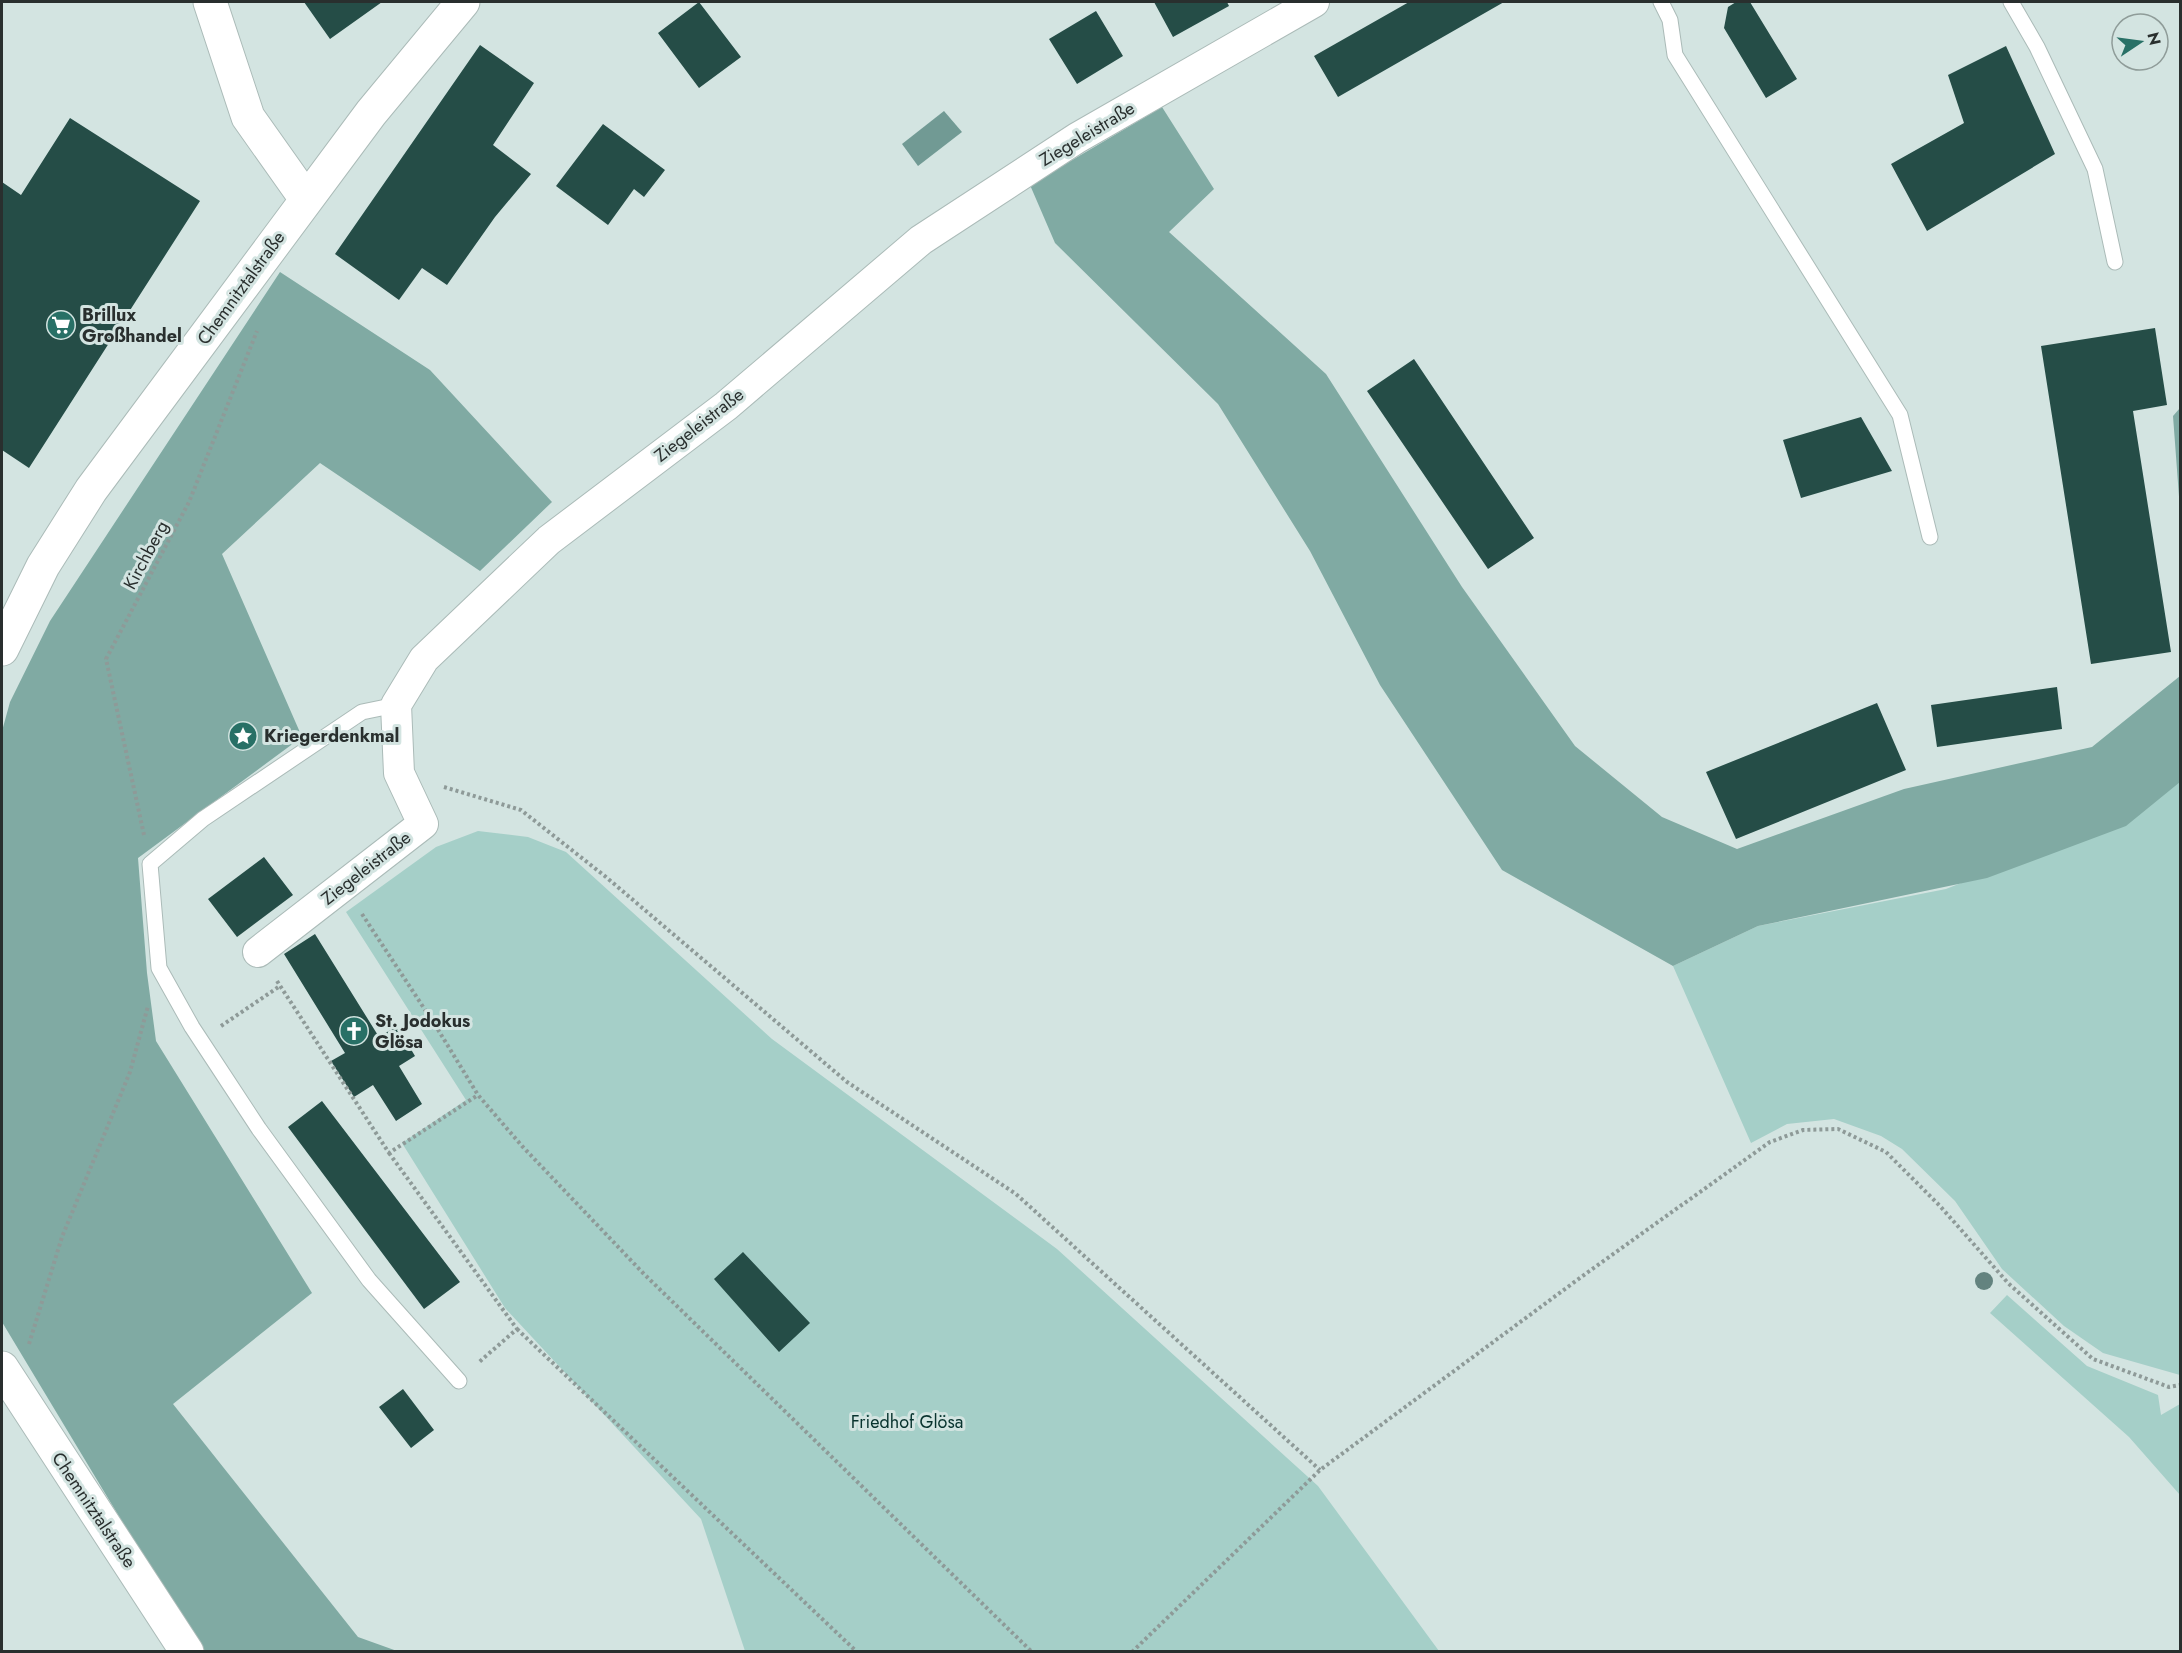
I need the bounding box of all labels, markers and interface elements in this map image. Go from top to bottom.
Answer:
north arrow [2110,12,2170,72]
text: N [2141,30,2167,48]
street label: Ziegeleistraße [1034,95,1140,173]
street label: Chemnitztalstraße [191,226,291,350]
place label: Brillux Großhandel [82,302,182,349]
supermarket icon: Brillux Großhandel [45,309,77,341]
street label: Ziegeleistraße [649,382,749,468]
street label: Kirchberg [117,516,175,594]
place icon: Kriegerdenkmal [227,720,259,752]
place label: Kriegerdenkmal [264,723,399,749]
street label: Ziegeleistraße [316,825,416,911]
place label: St. Jodokus Glösa [375,1008,470,1055]
church icon: St. Jodokus Glösa [338,1015,370,1047]
park label: Friedhof Glösa [851,1409,963,1435]
street label: Chemnitztalstraße [46,1447,142,1573]

